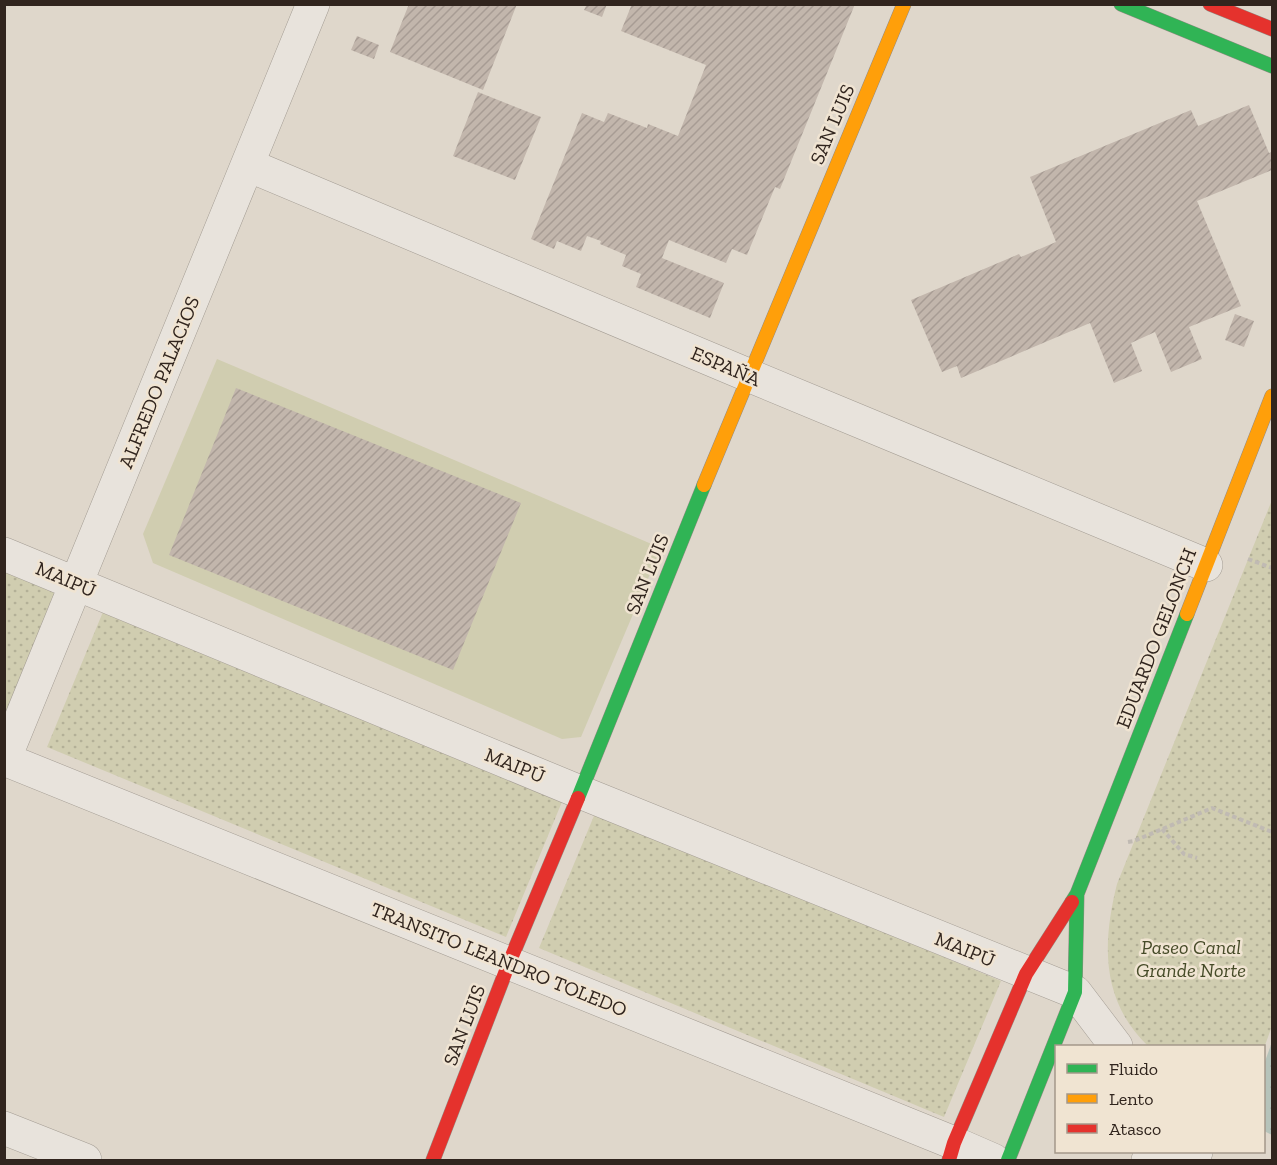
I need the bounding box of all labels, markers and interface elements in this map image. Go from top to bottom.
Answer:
street label: SAN LUIS [804,80,860,168]
street label: ALFREDO PALACIOS [114,292,204,472]
street label: ESPAÑA [688,341,765,392]
street label: SAN LUIS [620,530,674,618]
street label: EDUARDO GELONCH [1111,545,1201,731]
street label: MAIPÚ [32,556,100,602]
street label: MAIPÚ [481,742,549,788]
street label: TRANSITO LEANDRO TOLEDO [367,897,631,1021]
street label: MAIPÚ [931,926,999,972]
park label: Paseo Canal Grande Norte [1136,935,1246,982]
street label: SAN LUIS [438,981,490,1069]
legend [1055,1045,1265,1153]
text: Fluido [1109,1058,1158,1080]
text: Lento [1109,1088,1154,1110]
text: Atasco [1109,1118,1161,1140]

